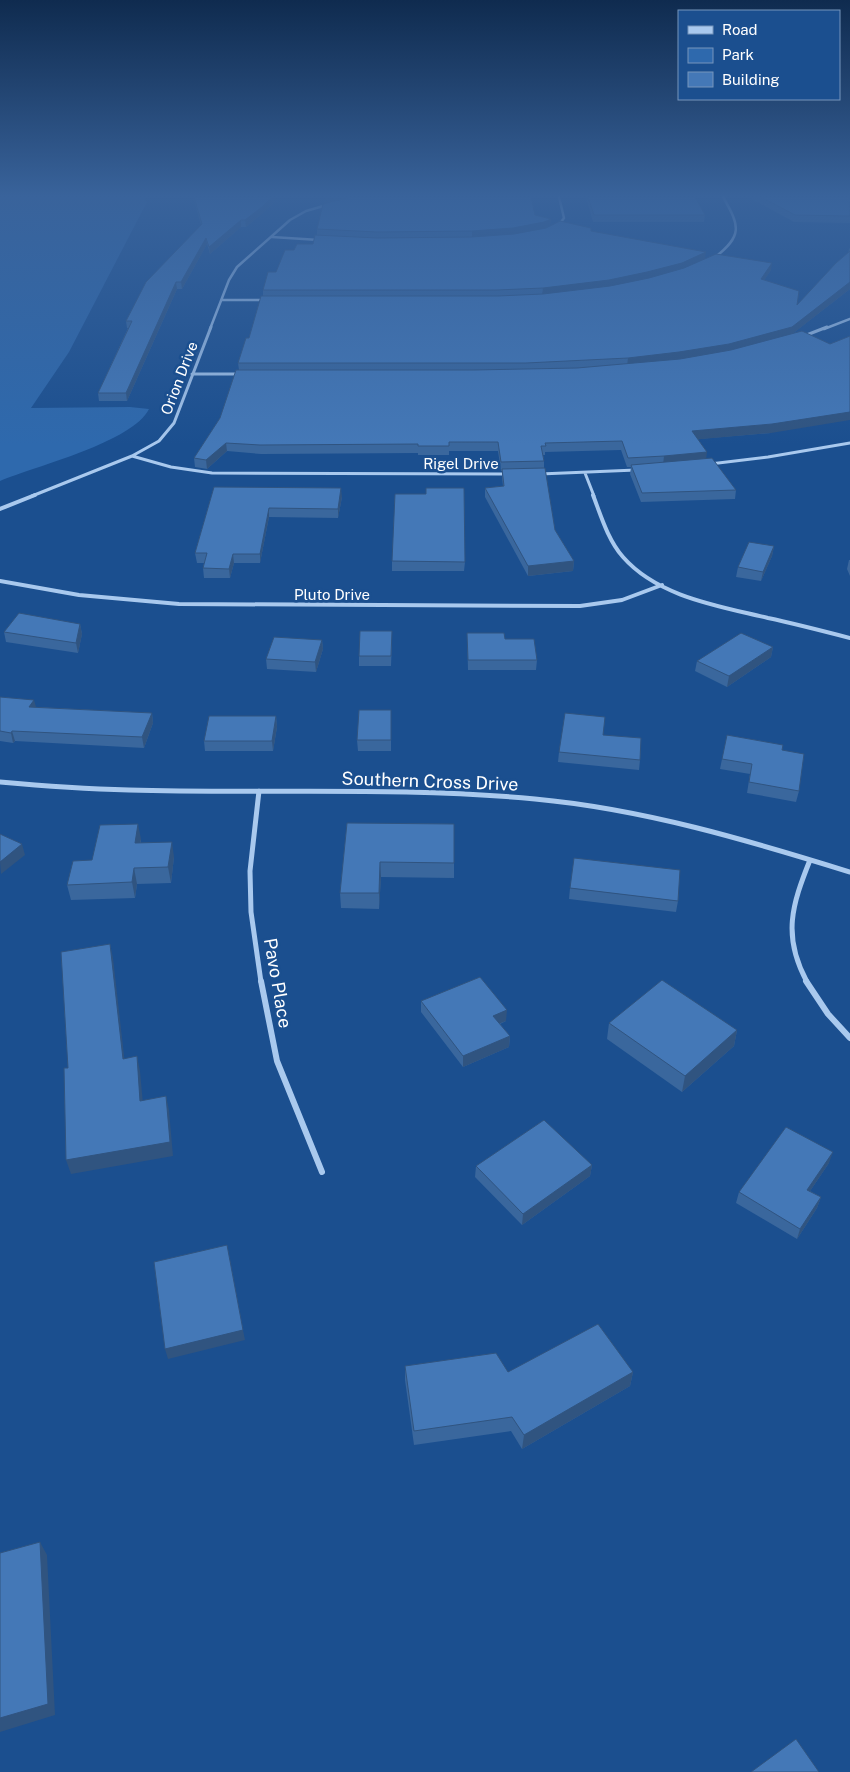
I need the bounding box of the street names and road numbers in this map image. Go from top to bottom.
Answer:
street label: Orion Drive [157,339,201,417]
street label: Rigel Drive [423,455,499,472]
street label: Pluto Drive [294,586,370,603]
street label: Southern Cross Drive [341,767,519,795]
street label: Pavo Place [260,936,296,1030]

